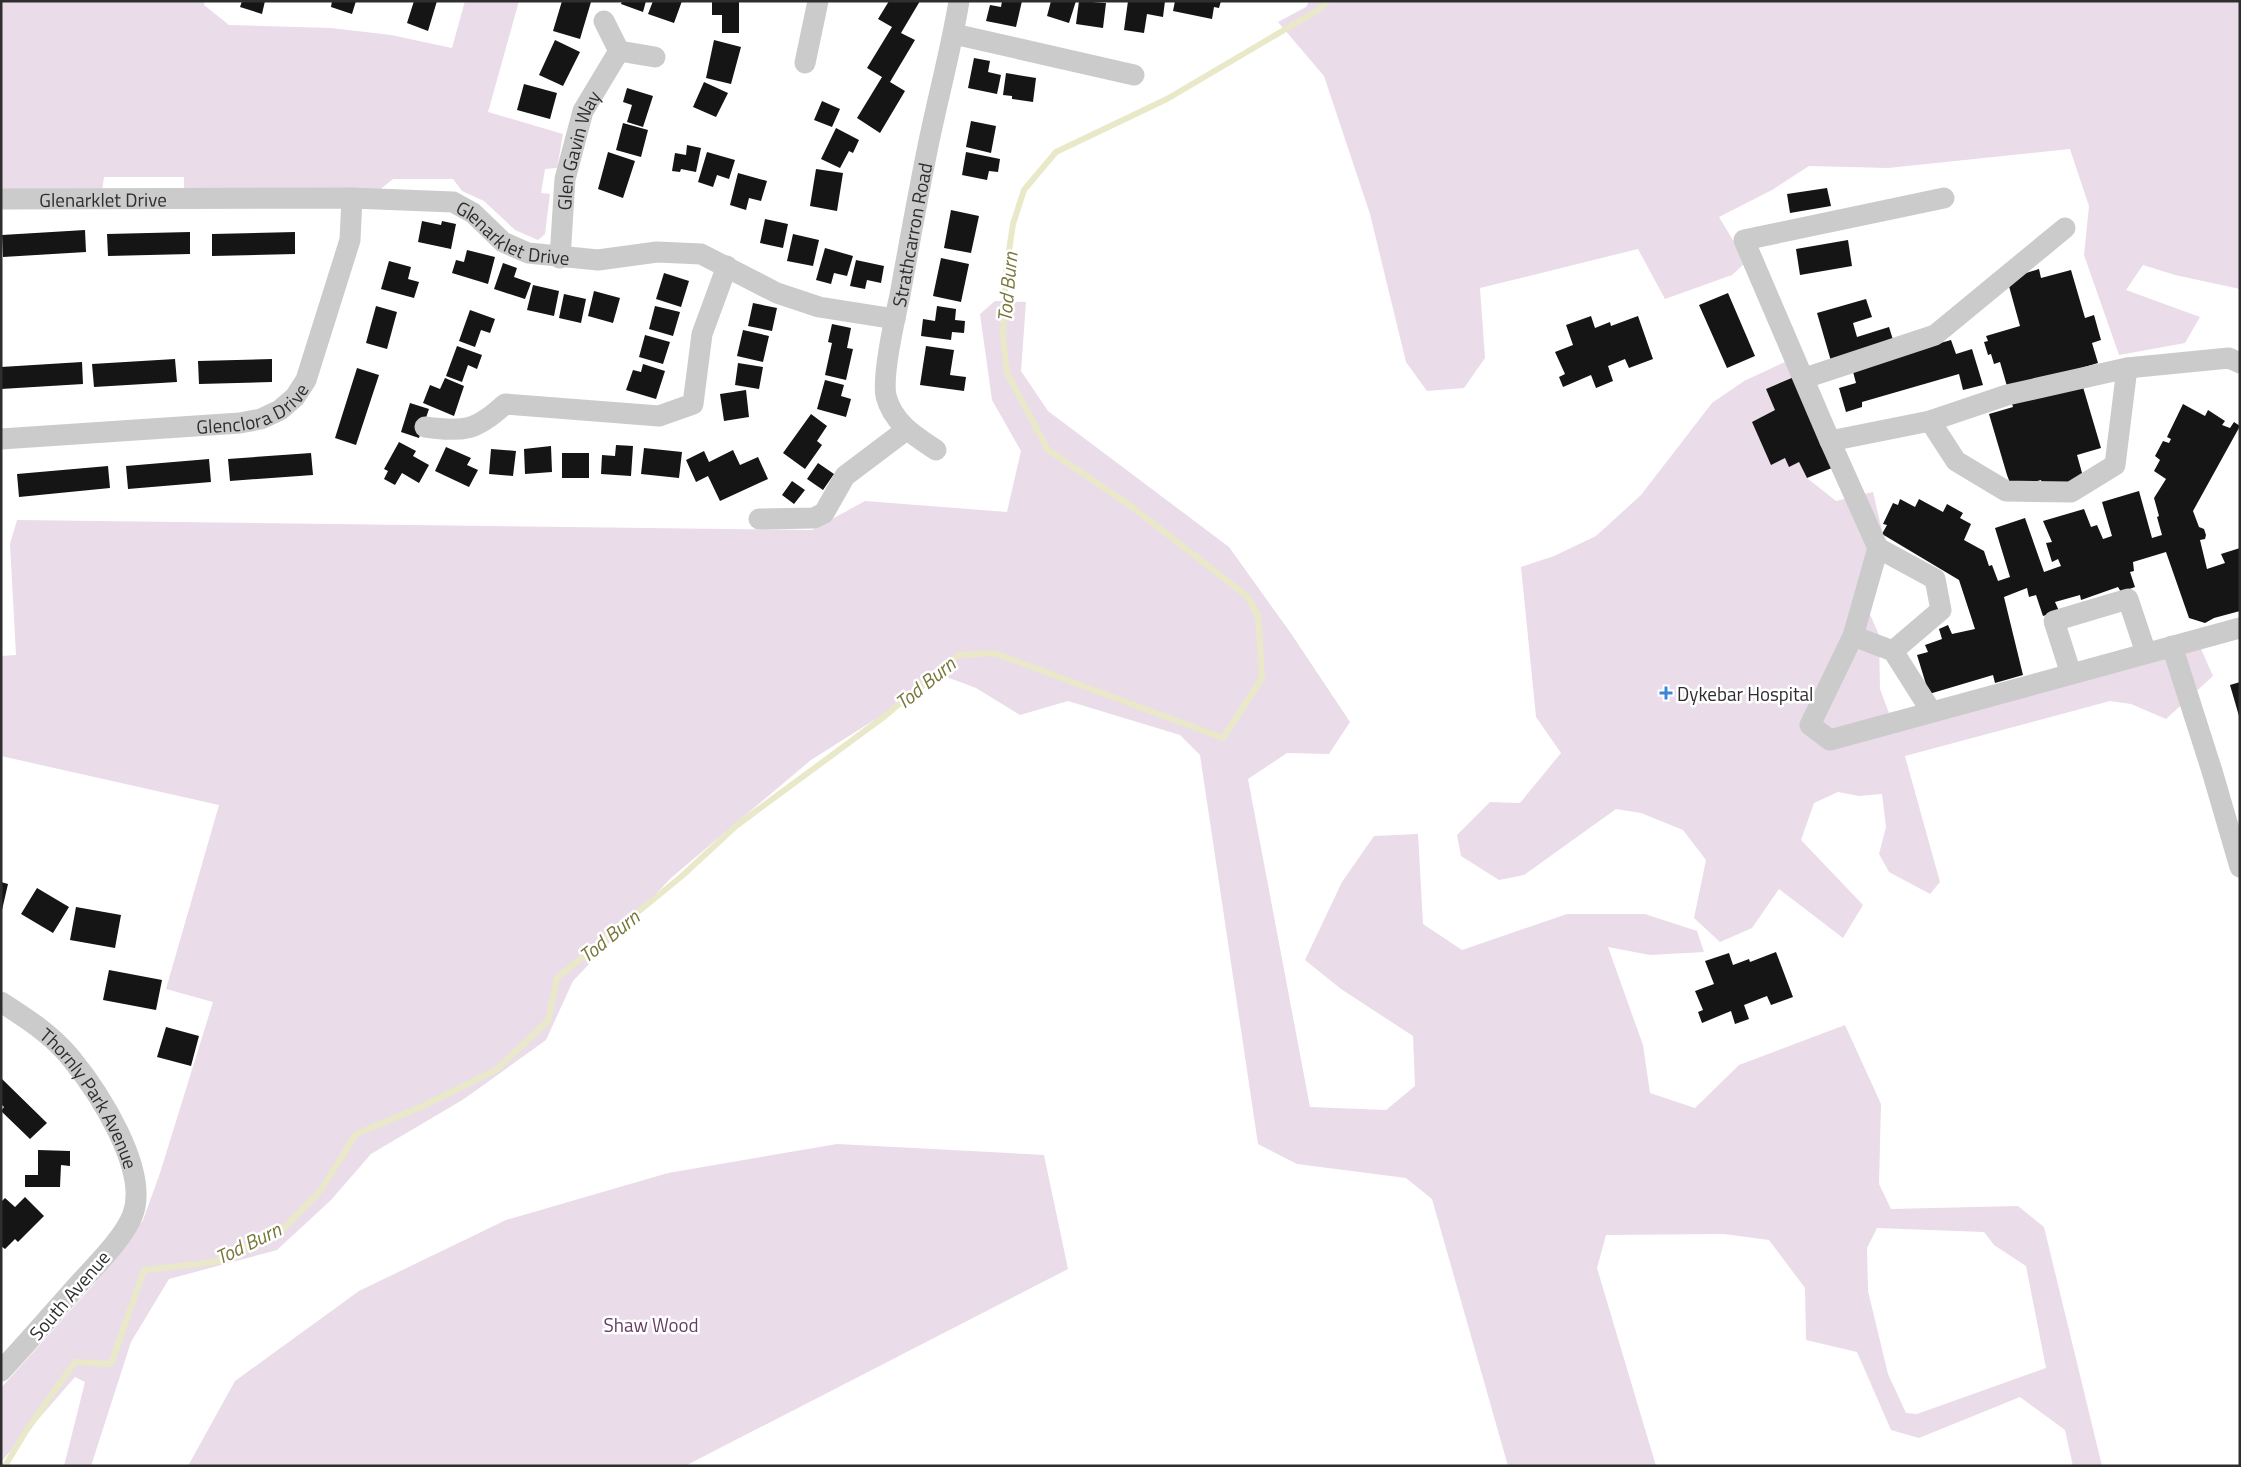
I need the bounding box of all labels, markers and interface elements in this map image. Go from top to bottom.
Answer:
street label: Glen Gavin Way [549,84,607,211]
street label: Strathcarron Road [883,160,939,310]
street label: Glenarklet Drive [39,184,167,213]
street label: Glenarklet Drive [451,192,571,272]
water label: Tod Burn [989,250,1026,323]
street label: Glenclora Drive [195,377,315,440]
water label: Tod Burn [888,648,963,717]
place label: Dykebar Hospital [1677,679,1814,708]
marker: Dykebar Hospital [1659,686,1673,700]
water label: Tod Burn [572,901,647,970]
street label: Thornly Park Avenue [34,1020,146,1172]
water label: Tod Burn [210,1213,287,1272]
street label: South Avenue [22,1244,116,1346]
park label: Shaw Wood [603,1310,699,1339]

